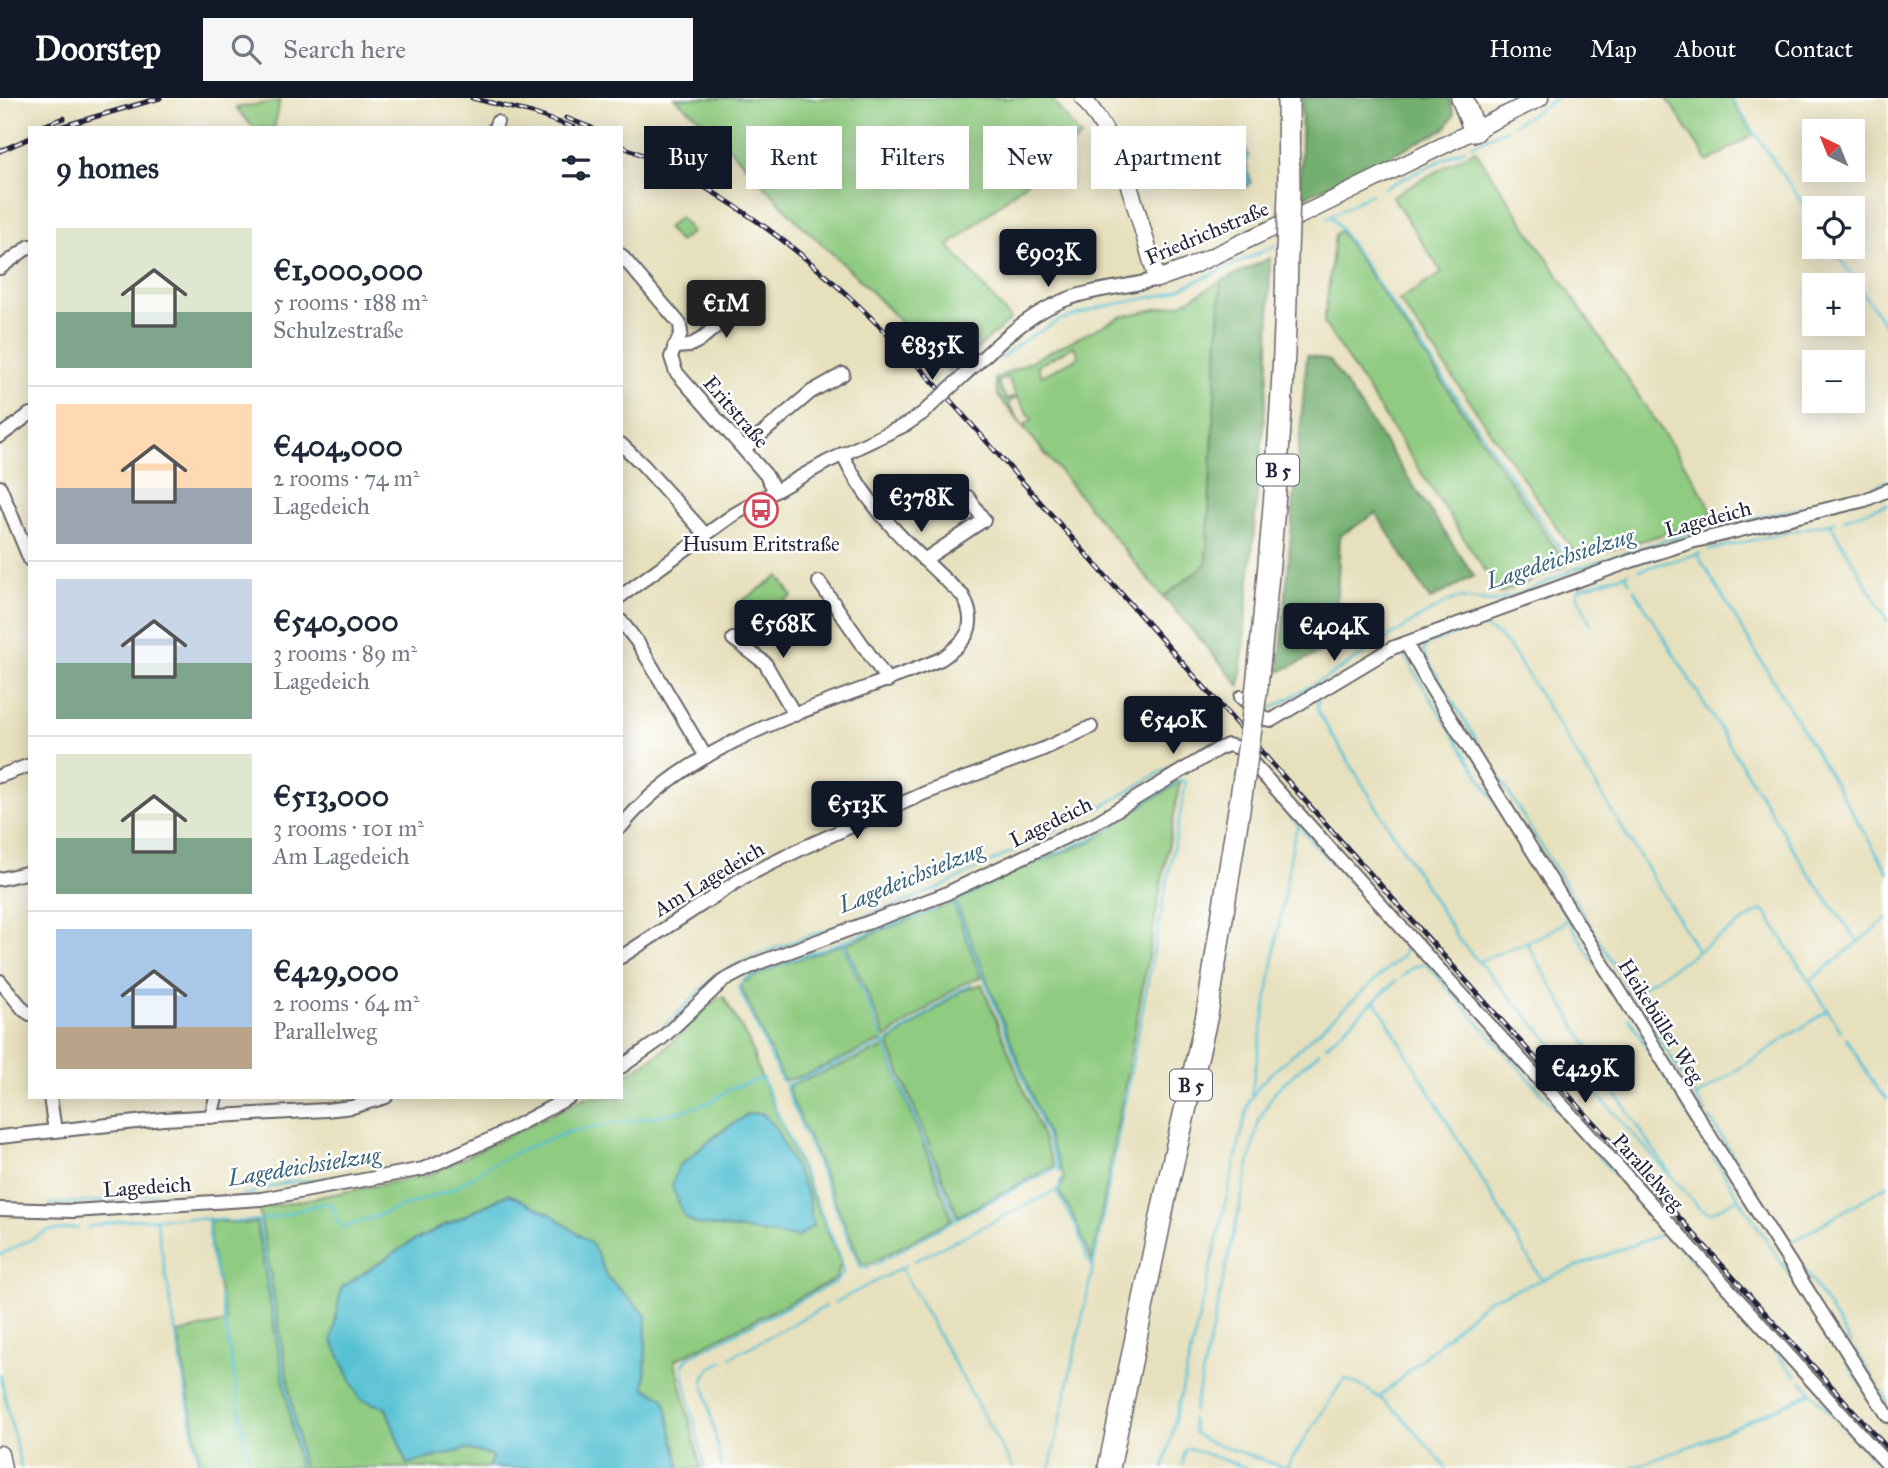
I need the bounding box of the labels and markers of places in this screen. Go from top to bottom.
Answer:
pin: €903K [999,230,1097,289]
pin: €1M [692,280,760,340]
pin: €835K [883,322,981,382]
pin: €378K [872,474,970,534]
bus stop icon: Husum Eritstraße [742,491,780,529]
place label: Husum Eritstraße [682,531,840,557]
pin: €568K [734,601,832,660]
pin: €404K [1285,603,1383,663]
pin: €540K [1124,696,1222,756]
pin: €513K [808,782,906,841]
pin: €429K [1536,1046,1634,1105]

